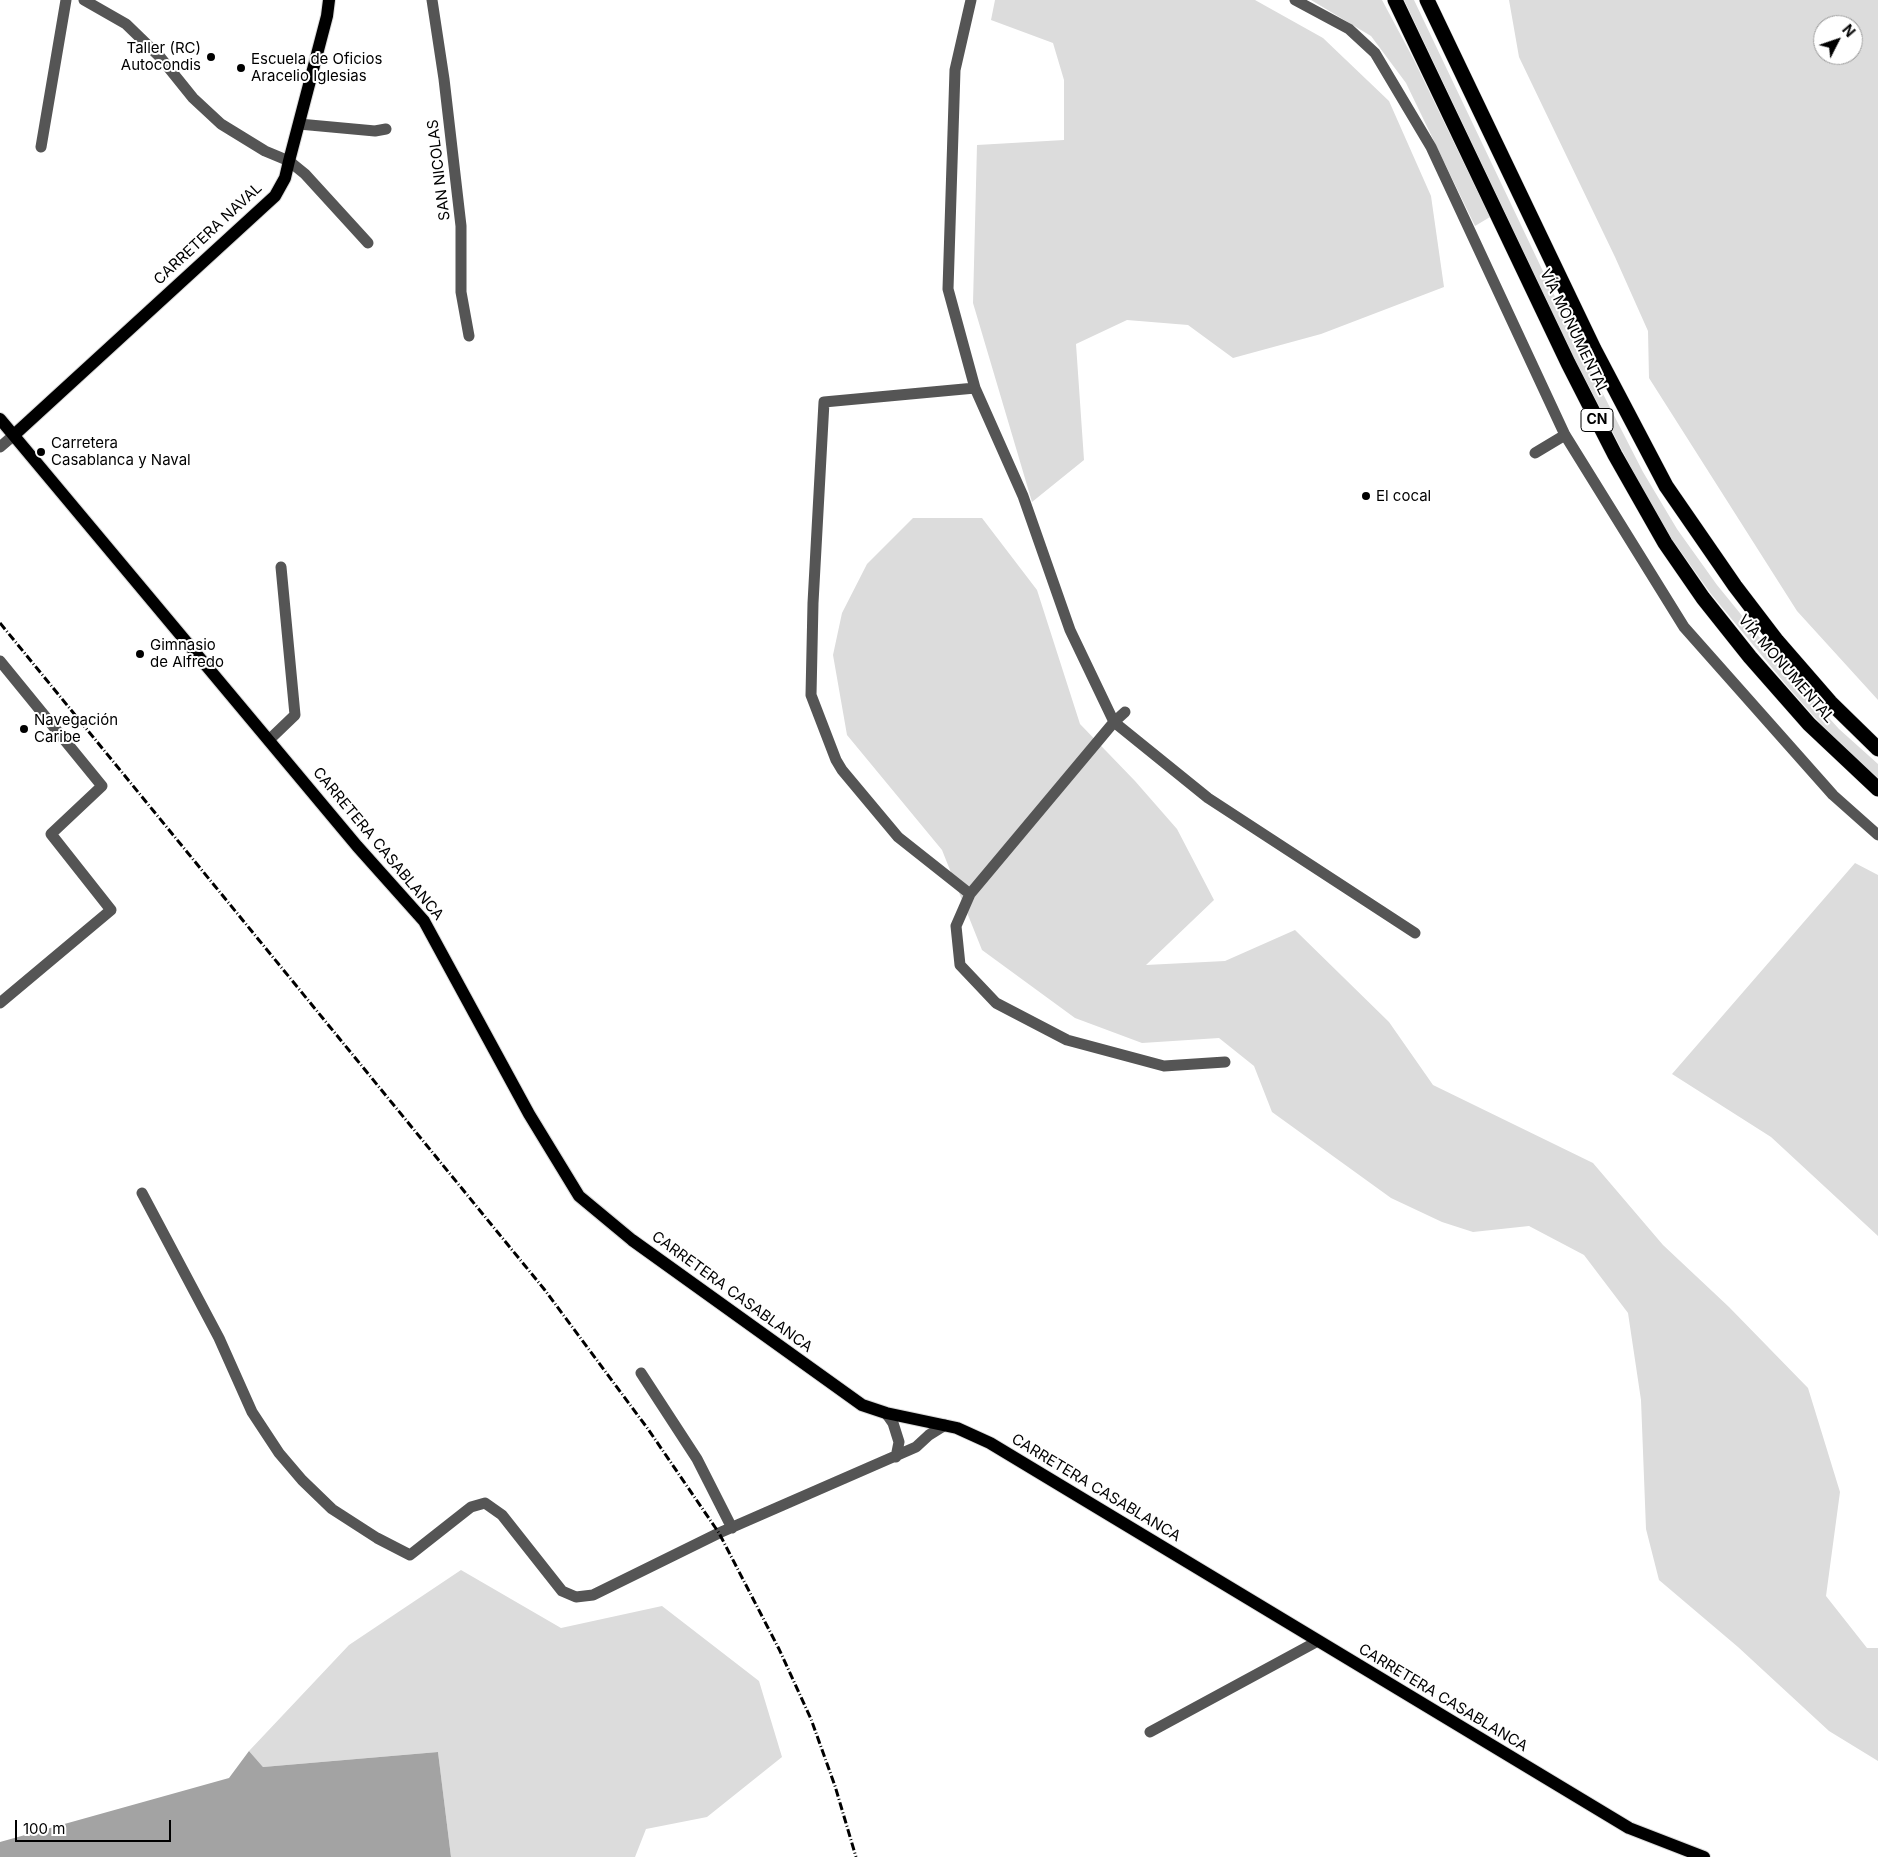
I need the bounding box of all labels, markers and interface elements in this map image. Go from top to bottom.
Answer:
north arrow [1813,15,1863,65]
text: N [1839,21,1859,40]
place label: Taller (RC) Autocondis [121,39,201,74]
place label: Escuela de Oficios Aracelio Iglesias [251,50,382,85]
marker: Taller (RC) Autocondis [205,51,217,63]
marker: Escuela de Oficios Aracelio Iglesias [235,62,247,74]
street label: SAN NICOLAS [424,118,454,222]
street label: CARRETERA NAVAL [150,179,266,289]
street label: VÍA MONUMENTAL [1536,266,1612,398]
road number: CN [1581,408,1613,432]
place label: Carretera Casablanca y Naval [51,434,191,469]
marker: Carretera Casablanca y Naval [35,446,47,458]
place label: El cocal [1376,487,1431,505]
marker: El cocal [1360,490,1372,502]
street label: VÍA MONUMENTAL [1734,611,1838,727]
place label: Gimnasio de Alfredo [150,636,224,671]
marker: Gimnasio de Alfredo [134,648,146,660]
place label: Navegación Caribe [34,711,118,746]
marker: Navegación Caribe [18,723,30,735]
street label: CARRETERA CASABLANCA [309,764,447,924]
street label: CARRETERA CASABLANCA [648,1228,816,1356]
street label: CARRETERA CASABLANCA [1008,1430,1184,1546]
street label: CARRETERA CASABLANCA [1355,1640,1531,1756]
scale bar [18,1810,174,1842]
text: 100 m [23,1819,65,1838]

